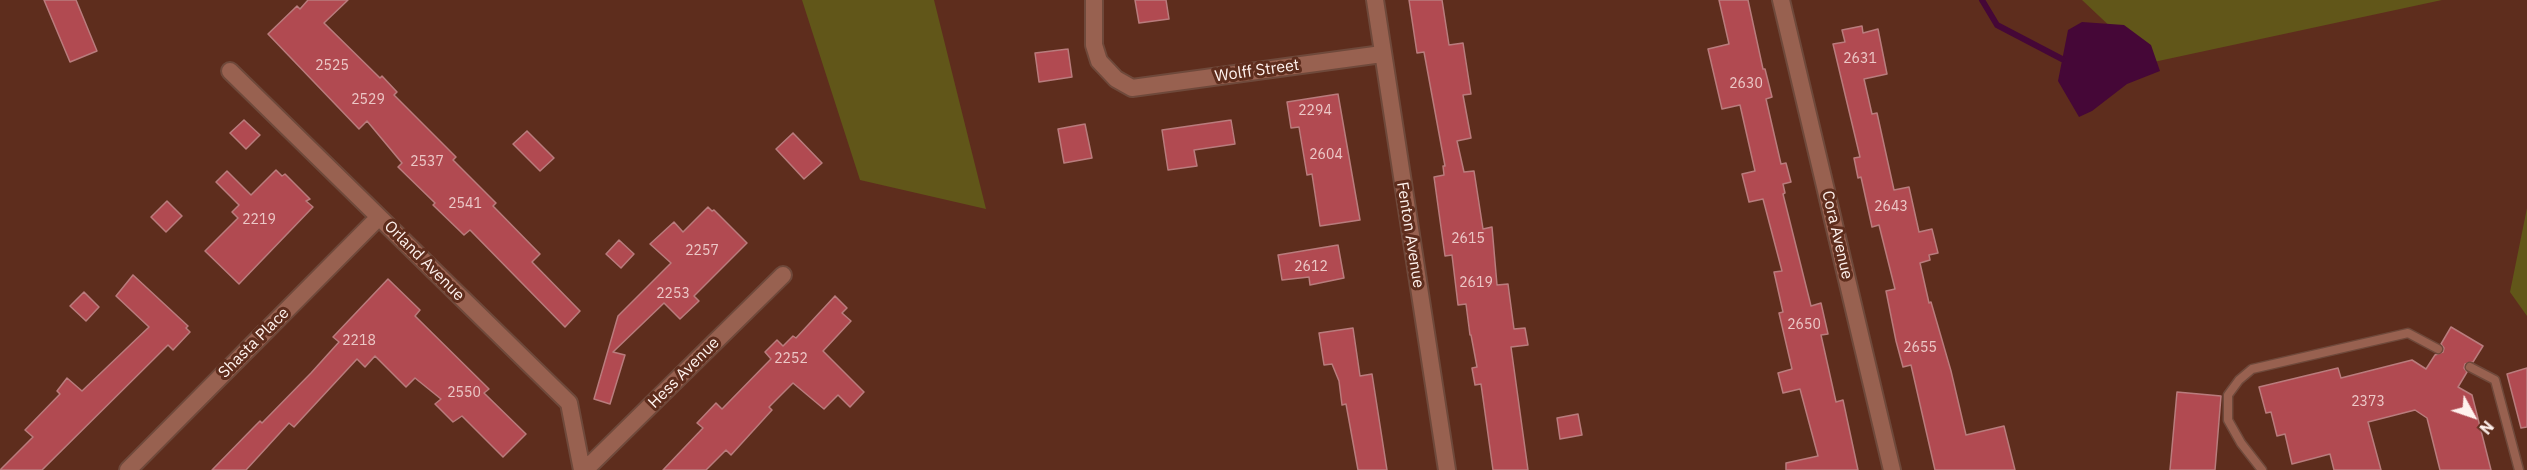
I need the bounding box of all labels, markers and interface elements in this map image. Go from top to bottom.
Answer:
house number: 2631 [1843,51,1877,67]
street label: Wolff Street [1213,56,1301,86]
house number: 2525 [315,58,349,74]
house number: 2630 [1729,76,1763,92]
house number: 2529 [351,92,385,108]
house number: 2294 [1298,103,1332,119]
house number: 2604 [1309,147,1343,163]
house number: 2537 [410,154,444,170]
street label: Fenton Avenue [1392,181,1428,289]
street label: Cora Avenue [1817,189,1857,281]
house number: 2541 [448,196,482,212]
house number: 2643 [1874,199,1908,215]
house number: 2219 [242,212,276,228]
street label: Orland Avenue [380,217,468,305]
house number: 2615 [1451,231,1485,247]
house number: 2257 [685,243,719,259]
house number: 2612 [1294,259,1328,275]
house number: 2619 [1459,275,1493,291]
house number: 2253 [656,286,690,302]
street label: Shasta Place [215,304,293,382]
house number: 2650 [1787,317,1821,333]
house number: 2218 [342,333,376,349]
street label: Hess Avenue [644,333,724,413]
house number: 2655 [1903,340,1937,356]
house number: 2252 [774,351,808,367]
house number: 2550 [447,385,481,401]
north arrow [2443,386,2503,446]
house number: 2373 [2351,394,2385,410]
text: N [2475,417,2498,438]

